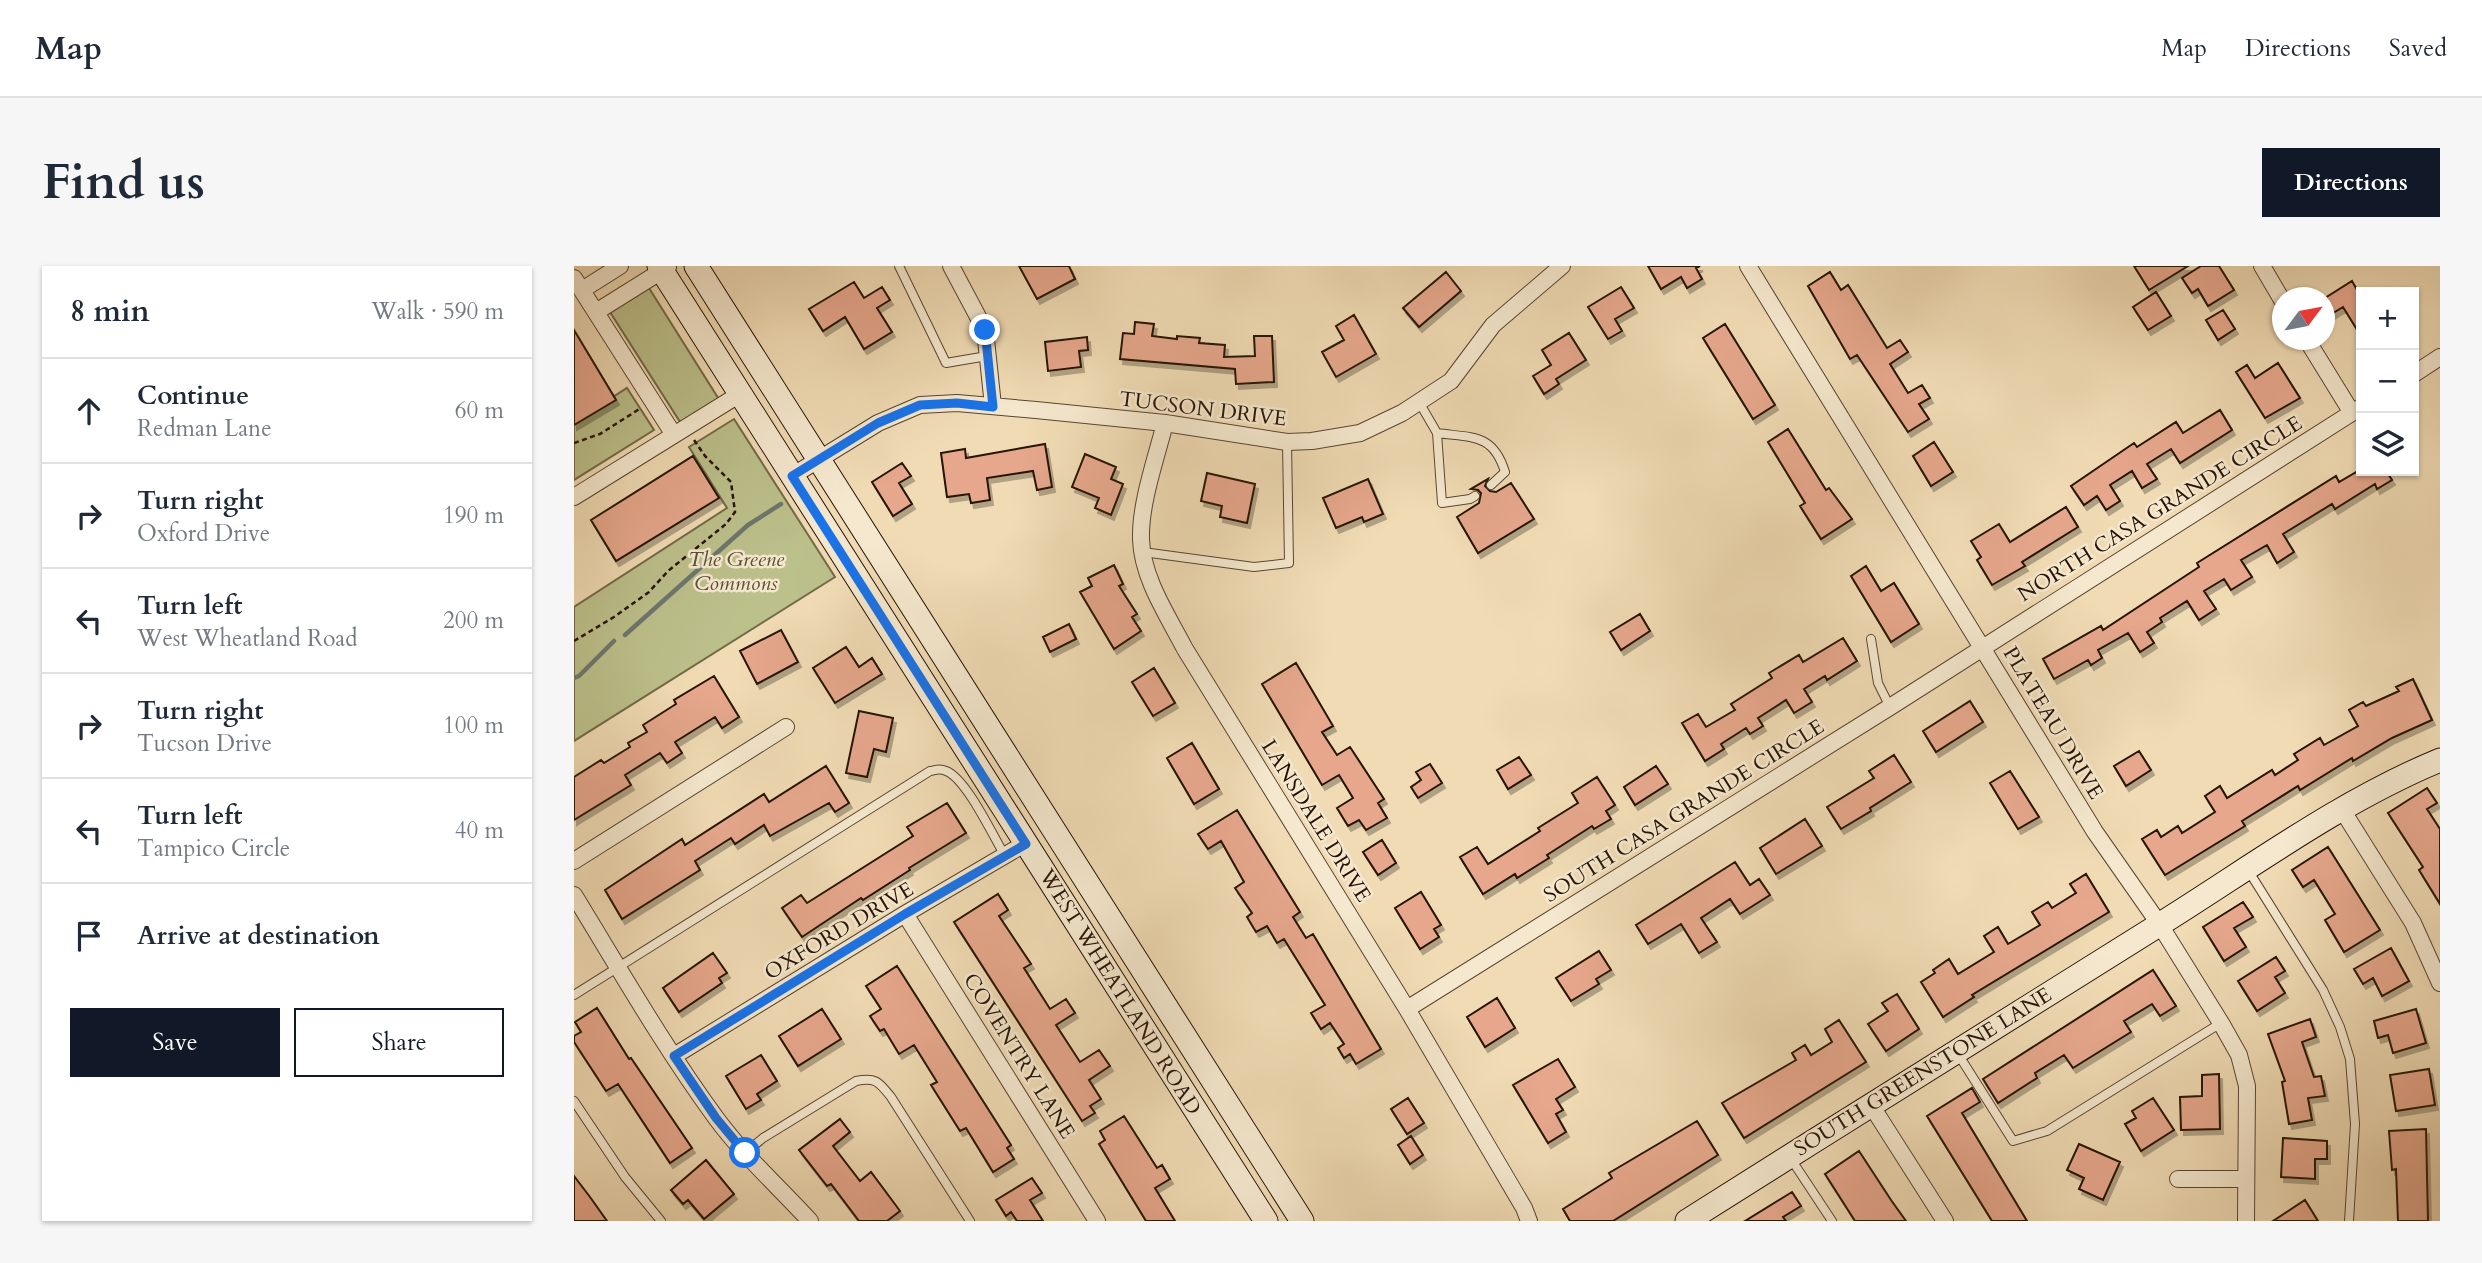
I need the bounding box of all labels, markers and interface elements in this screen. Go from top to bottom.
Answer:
text: Map [35,26,102,71]
text: Map [2161,32,2207,65]
text: Directions [2245,32,2351,65]
text: Saved [2389,32,2447,65]
button: Directions [2262,148,2440,217]
text: Find us [42,149,205,216]
north arrow [2272,287,2335,350]
map controls [2356,287,2419,476]
button: + [2356,287,2419,350]
text: 8 min [70,291,150,332]
text: Walk · 590 m [371,296,504,327]
route end [969,314,1000,345]
button: − [2356,350,2419,413]
text: Continue [137,378,249,413]
street label: TUCSON DRIVE [1118,384,1288,434]
icon: ahead [70,392,108,430]
text: 60 m [455,395,504,426]
street label: NORTH CASA GRANDE CIRCLE [2012,409,2308,609]
text: Redman Lane [137,413,272,444]
button: layers [2356,413,2419,476]
text: Turn right [137,483,264,518]
icon: right [70,497,108,535]
text: 190 m [443,500,504,531]
text: Oxford Drive [137,518,270,549]
park label: The Greene Commons [688,545,785,598]
text: Turn left [137,588,242,623]
icon: left [70,602,108,640]
text: 200 m [443,605,504,636]
text: West Wheatland Road [137,623,358,654]
street label: PLATEAU DRIVE [1996,641,2110,805]
text: Turn right [137,693,264,728]
icon: right [70,707,108,745]
text: 100 m [443,710,504,741]
street label: SOUTH CASA GRANDE CIRCLE [1538,712,1830,910]
text: Tucson Drive [137,728,272,759]
street label: LANSDALE DRIVE [1254,734,1378,908]
text: Turn left [137,798,242,833]
icon: left [70,812,108,850]
text: 40 m [455,815,504,846]
text: Tampico Circle [137,833,290,864]
street label: WEST WHEATLAND ROAD [1032,863,1208,1120]
street label: OXFORD DRIVE [759,875,919,987]
icon: arrive [70,917,108,955]
text: Arrive at destination [137,918,380,953]
street label: COVENTRY LANE [956,968,1082,1144]
street label: SOUTH GREENSTONE LANE [1789,981,2057,1163]
button: Save [70,1008,280,1077]
button: Share [294,1008,504,1077]
route start [729,1137,760,1168]

